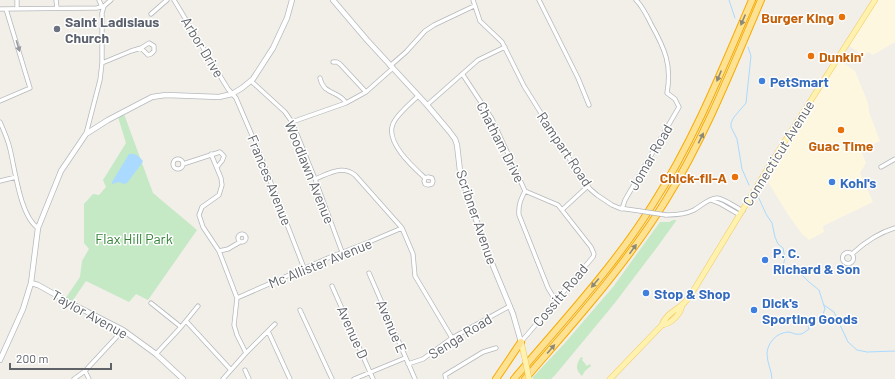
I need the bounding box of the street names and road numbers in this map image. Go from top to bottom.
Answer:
street label: Arbor Drive [178,14,228,80]
street label: Connecticut Avenue [739,97,817,209]
street label: Chatham Drive [473,99,529,185]
street label: Rampart Road [534,108,596,190]
street label: Woodlawn Avenue [282,118,338,226]
street label: Jomar Road [624,121,676,193]
street label: Frances Avenue [244,132,296,228]
street label: Scribner Avenue [453,167,501,267]
street label: Mc Allister Avenue [266,235,374,291]
street label: Cossitt Road [529,260,591,330]
street label: Taylor Avenue [49,286,131,342]
street label: Avenue E [373,297,411,355]
street label: Avenue D [334,303,372,361]
street label: Senga Road [425,310,495,362]

